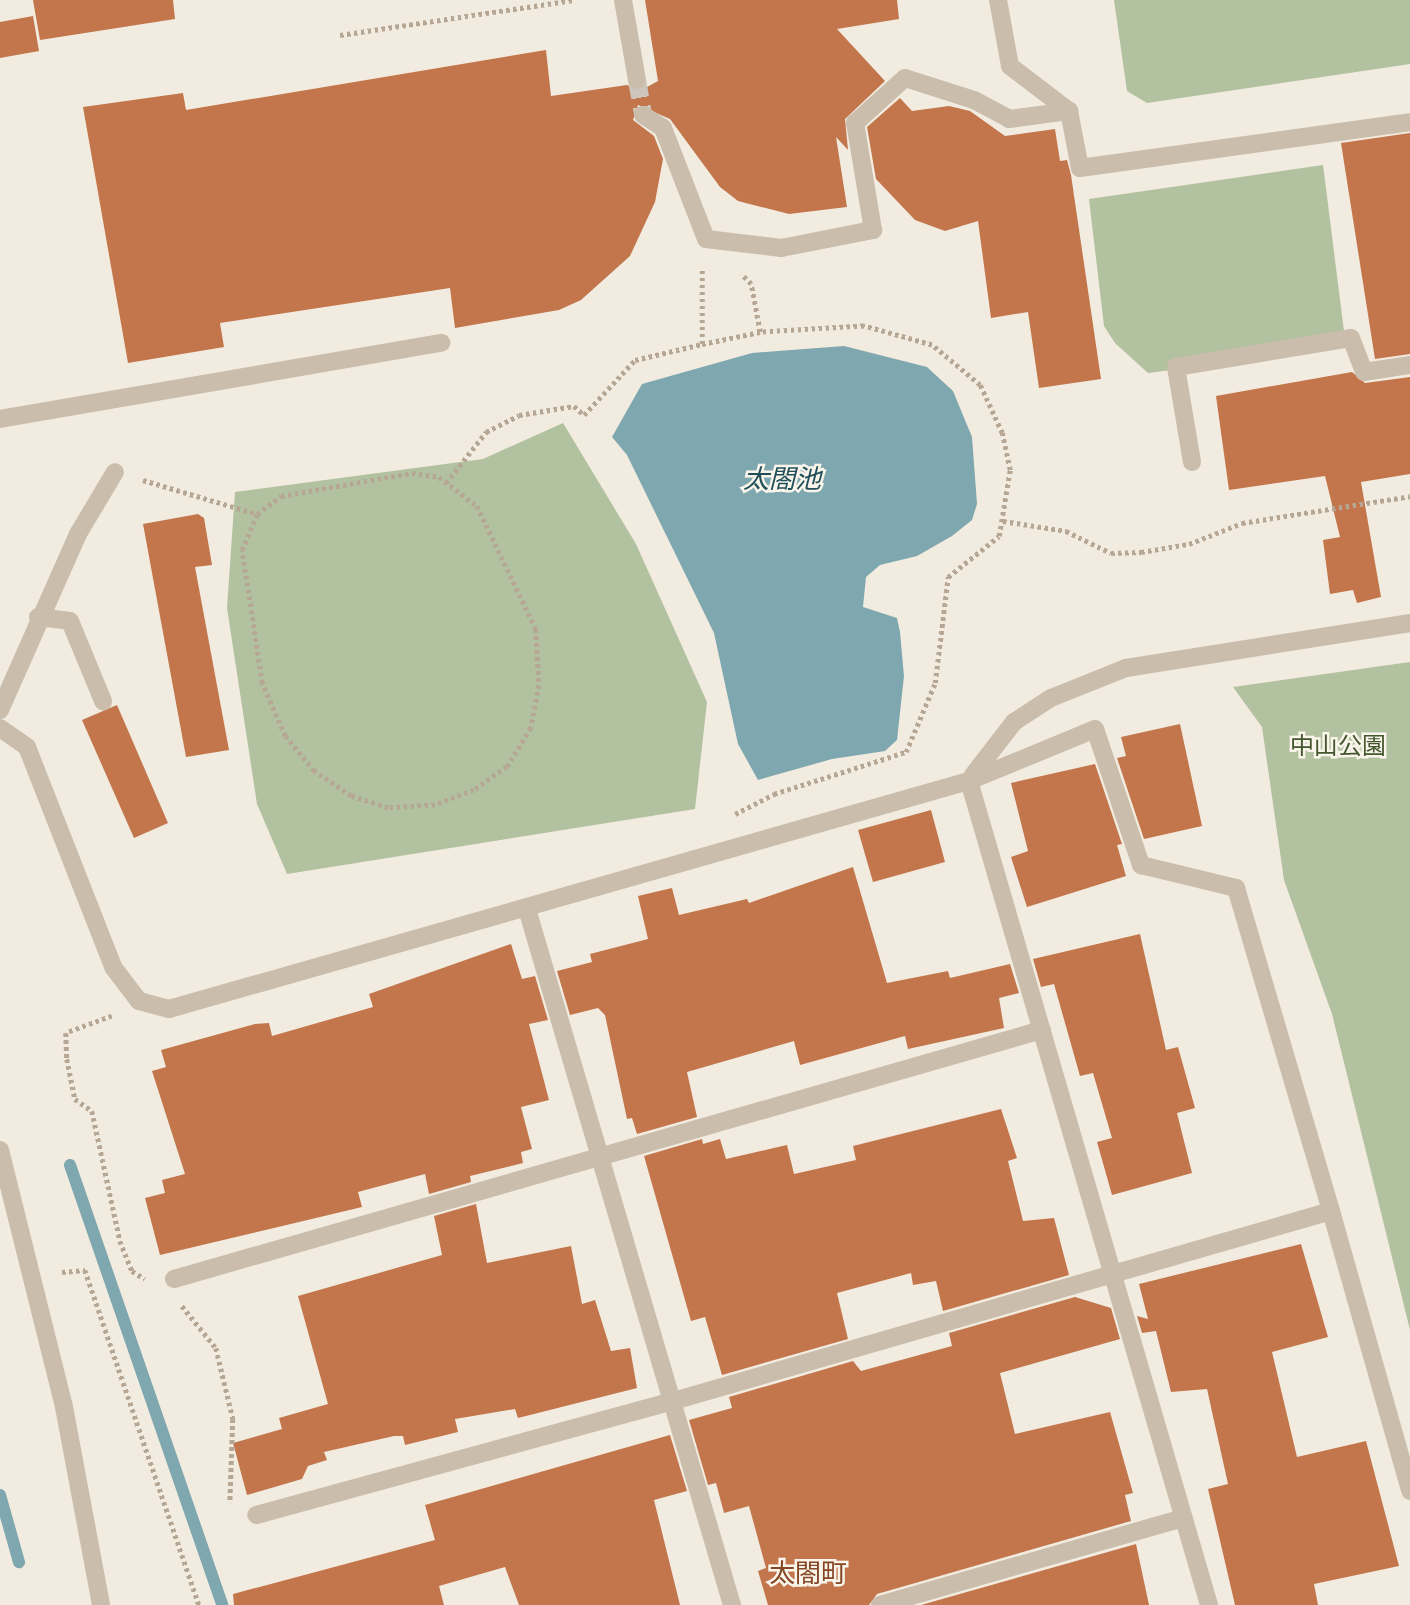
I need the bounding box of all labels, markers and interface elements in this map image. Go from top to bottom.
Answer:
water label: 太閤池 [743,463,821,495]
park label: 中山公園 [1290,732,1386,760]
district label: 太閤町 [769,1557,847,1589]

